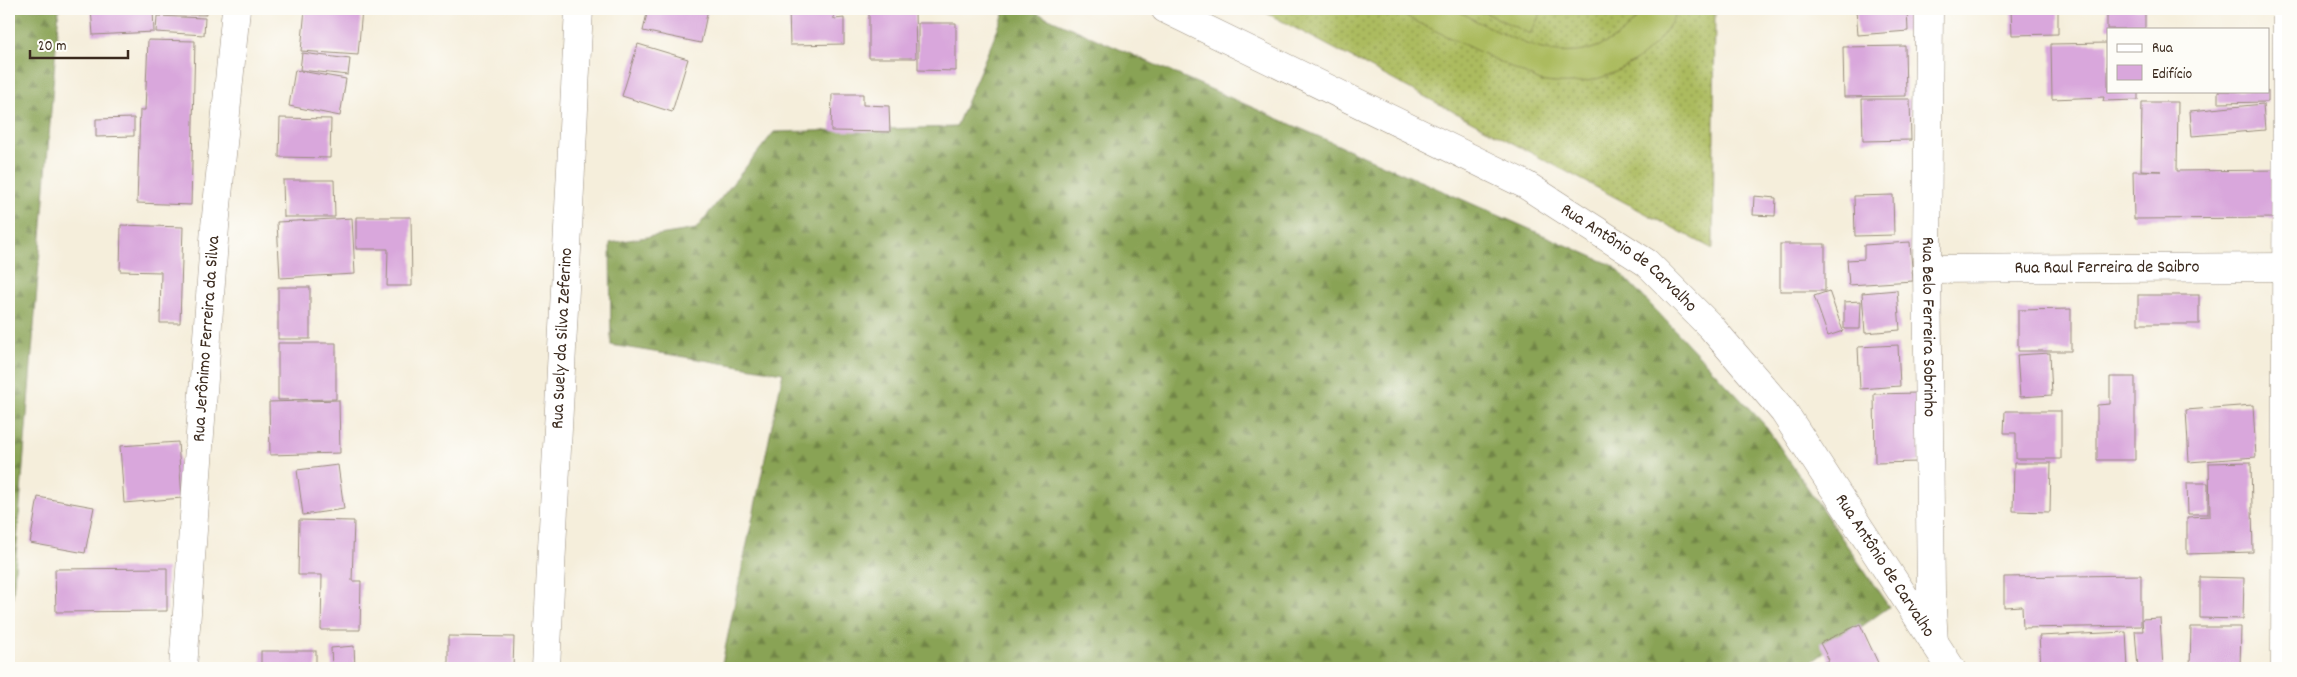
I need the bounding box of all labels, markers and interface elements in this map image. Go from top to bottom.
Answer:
scale bar [30,28,128,60]
legend [2107,28,2270,92]
text: 20 m [38,36,66,58]
text: Rua [2152,38,2174,60]
text: Edifício [2152,64,2192,86]
street label: Rua Antônio de Carvalho [1555,198,1702,318]
street label: Rua Jerônimo Ferreira da Silva [187,234,227,443]
street label: Rua Belo Ferreira Sobrinho [1914,237,1941,417]
street label: Rua Suely da Silva Zeferino [545,247,580,430]
street label: Rua Raul Ferreira de Saibro [2014,255,2200,281]
street label: Rua Antônio de Carvalho [1828,489,1940,643]

